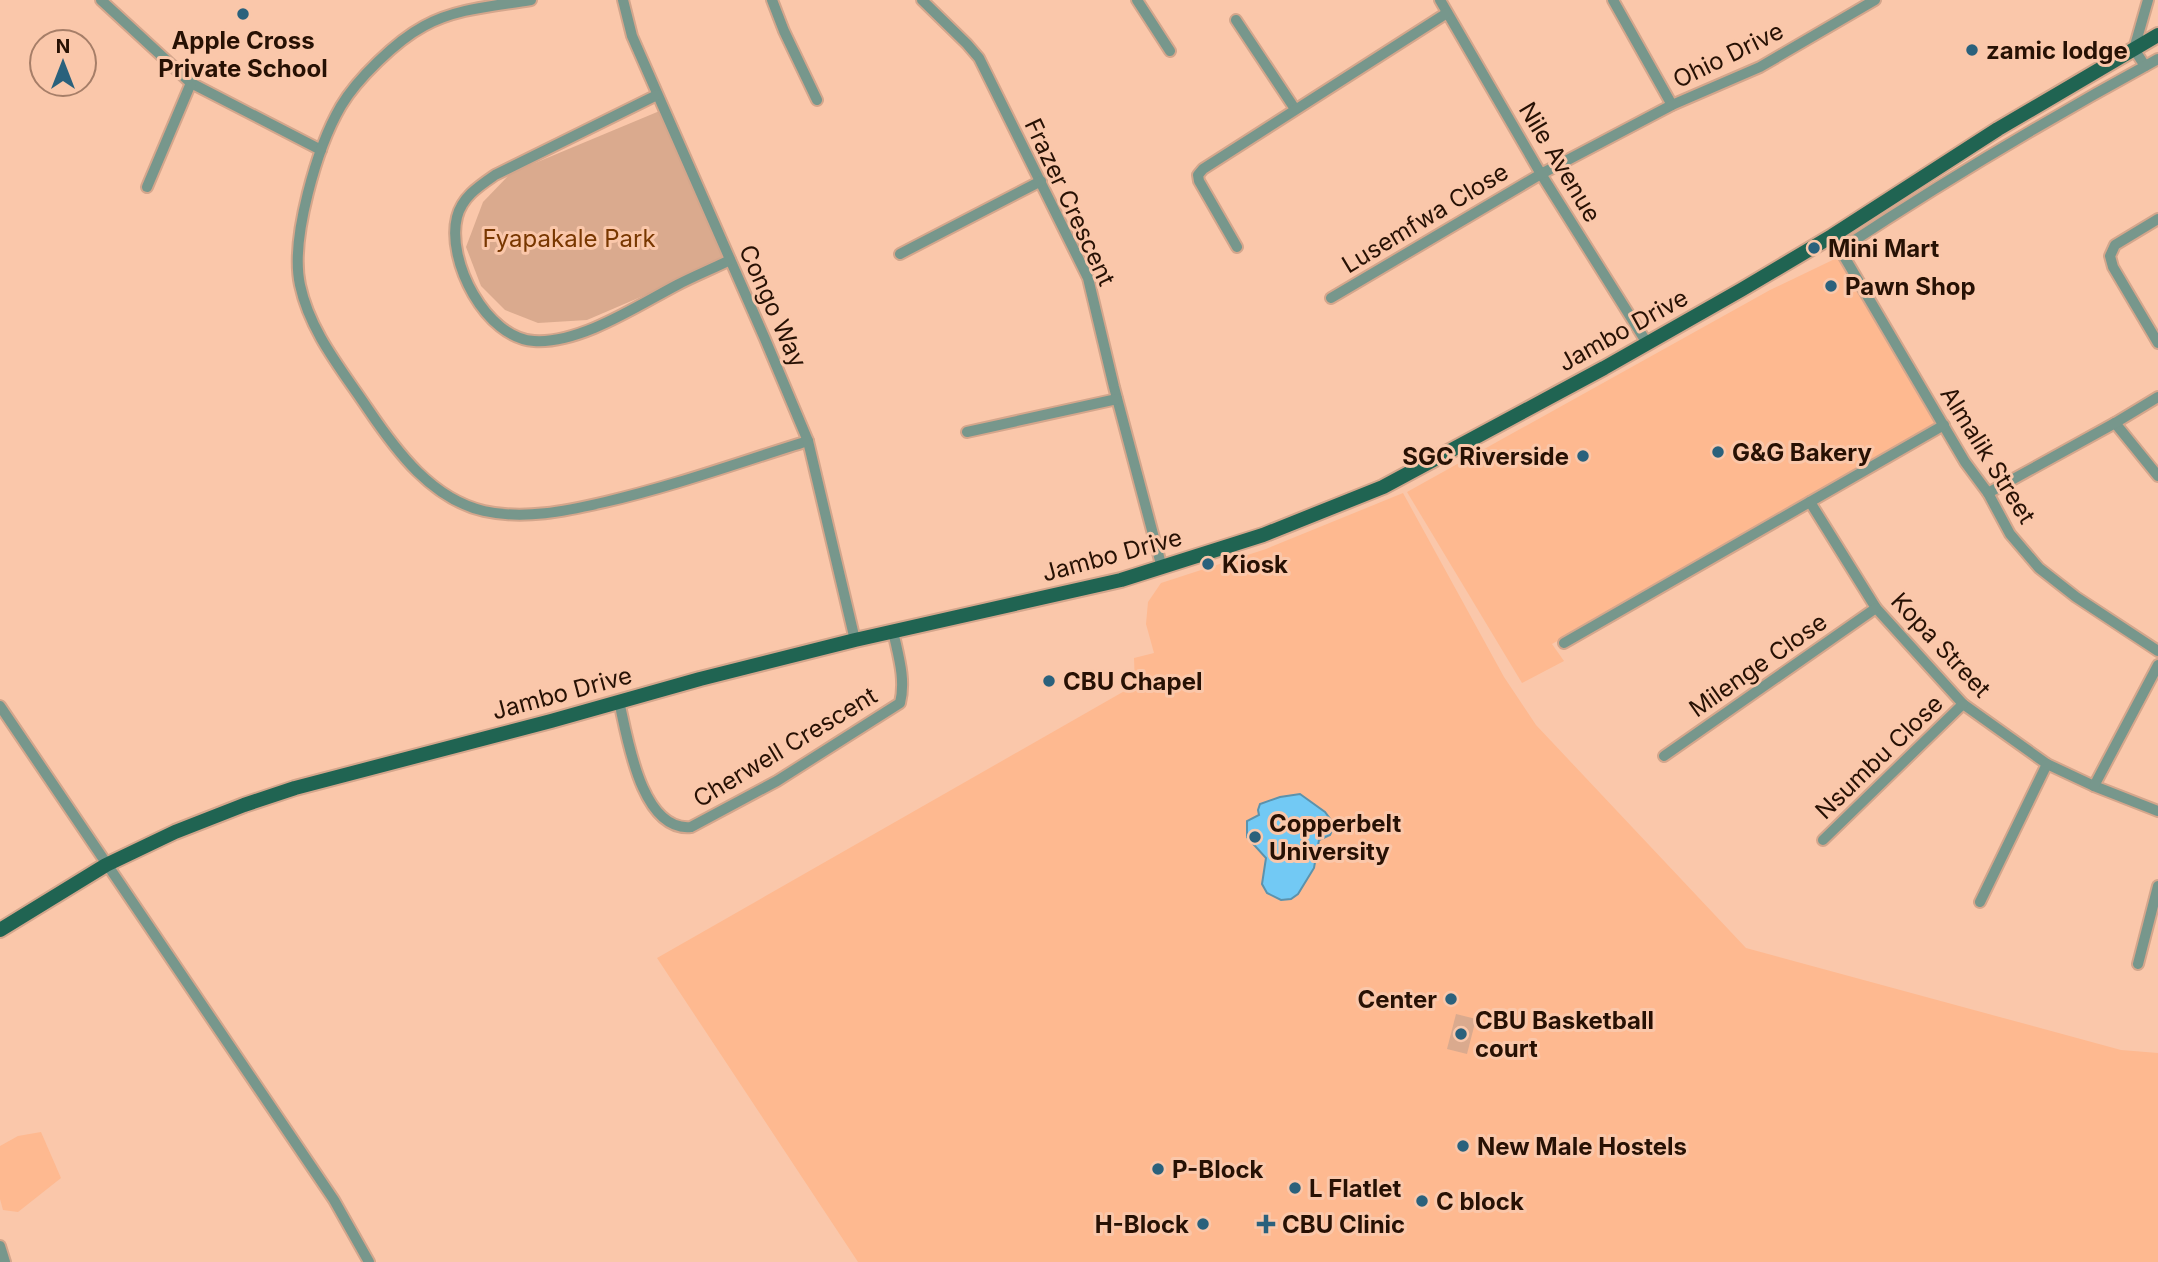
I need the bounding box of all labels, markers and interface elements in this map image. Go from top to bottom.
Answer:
marker: Apple Cross Private School [235,6,251,22]
street label: Ohio Drive [1668,16,1788,94]
place label: Apple Cross Private School [158,26,328,83]
north arrow [28,28,98,98]
text: N [56,35,70,58]
place label: zamic lodge [1986,36,2128,65]
marker: zamic lodge [1964,42,1980,58]
street label: Nile Avenue [1513,97,1607,227]
street label: Frazer Crescent [1019,114,1121,290]
street label: Lusemfwa Close [1337,157,1513,279]
park label: Fyapakale Park [482,224,656,253]
place label: Mini Mart [1828,234,1940,263]
street label: Congo Way [733,240,813,372]
marker: Mini Mart [1806,240,1822,256]
place label: Pawn Shop [1845,272,1976,301]
marker: Pawn Shop [1823,278,1839,294]
street label: Jambo Drive [1553,283,1693,377]
street label: Almalik Street [1934,381,2042,529]
place label: G&G Bakery [1732,438,1872,467]
place label: SGC Riverside [1402,442,1569,471]
marker: G&G Bakery [1710,444,1726,460]
marker: SGC Riverside [1575,448,1591,464]
street label: Jambo Drive [1039,522,1185,588]
place label: Kiosk [1222,550,1288,579]
marker: Kiosk [1200,556,1216,572]
street label: Kopa Street [1885,587,1997,703]
street label: Milenge Close [1684,607,1832,723]
street label: Jambo Drive [489,660,635,726]
place label: CBU Chapel [1063,667,1202,696]
marker: CBU Chapel [1041,673,1057,689]
street label: Cherwell Crescent [688,681,882,813]
street label: Nsumbu Close [1809,689,1949,825]
place label: Copperbelt University [1269,809,1401,866]
marker: Copperbelt University [1247,829,1263,845]
place label: Center [1357,985,1437,1014]
marker: Center [1443,991,1459,1007]
place label: CBU Basketball court [1475,1006,1654,1063]
marker: CBU Basketball court [1453,1026,1469,1042]
place label: New Male Hostels [1477,1132,1687,1161]
marker: New Male Hostels [1455,1138,1471,1154]
place label: P-Block [1172,1155,1263,1184]
marker: P-Block [1150,1161,1166,1177]
place label: L Flatlet [1309,1174,1401,1203]
marker: L Flatlet [1287,1180,1303,1196]
place label: C block [1436,1187,1524,1216]
marker: C block [1414,1193,1430,1209]
place label: H-Block [1095,1210,1189,1239]
place label: CBU Clinic [1282,1210,1405,1239]
marker: CBU Clinic [1256,1214,1276,1234]
marker: H-Block [1195,1216,1211,1232]

